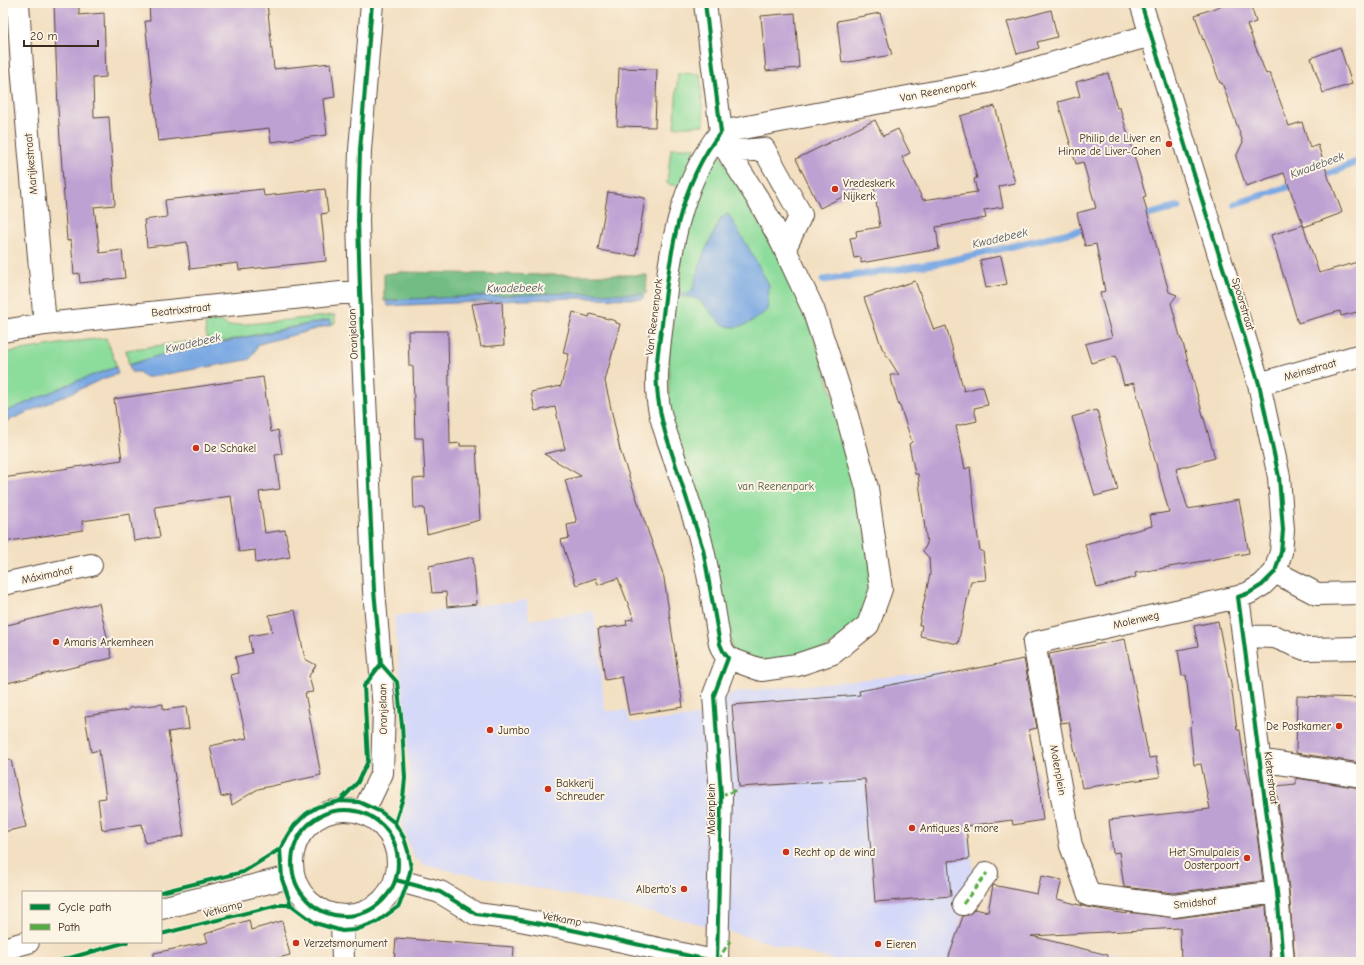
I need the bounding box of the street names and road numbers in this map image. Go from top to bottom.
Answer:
street label: Van Reenenpark [899,77,978,105]
street label: Marijkestraat [22,132,40,195]
street label: Spoorstraat [1229,276,1257,333]
street label: Van Reenenpark [643,277,665,356]
street label: Beatrixstraat [151,300,212,320]
street label: Oranjelaan [345,308,361,360]
street label: Meinsstraat [1282,356,1339,384]
street label: Máximahof [20,563,75,587]
street label: Molenweg [1112,608,1160,632]
street label: Oranjelaan [376,683,390,735]
street label: Molenplein [1047,744,1069,796]
street label: Kleterstraat [1261,751,1281,806]
street label: Molenplein [705,783,718,835]
street label: Smidshof [1173,894,1218,912]
street label: Vetkamp [202,898,244,920]
street label: Vetkamp [541,909,583,929]

